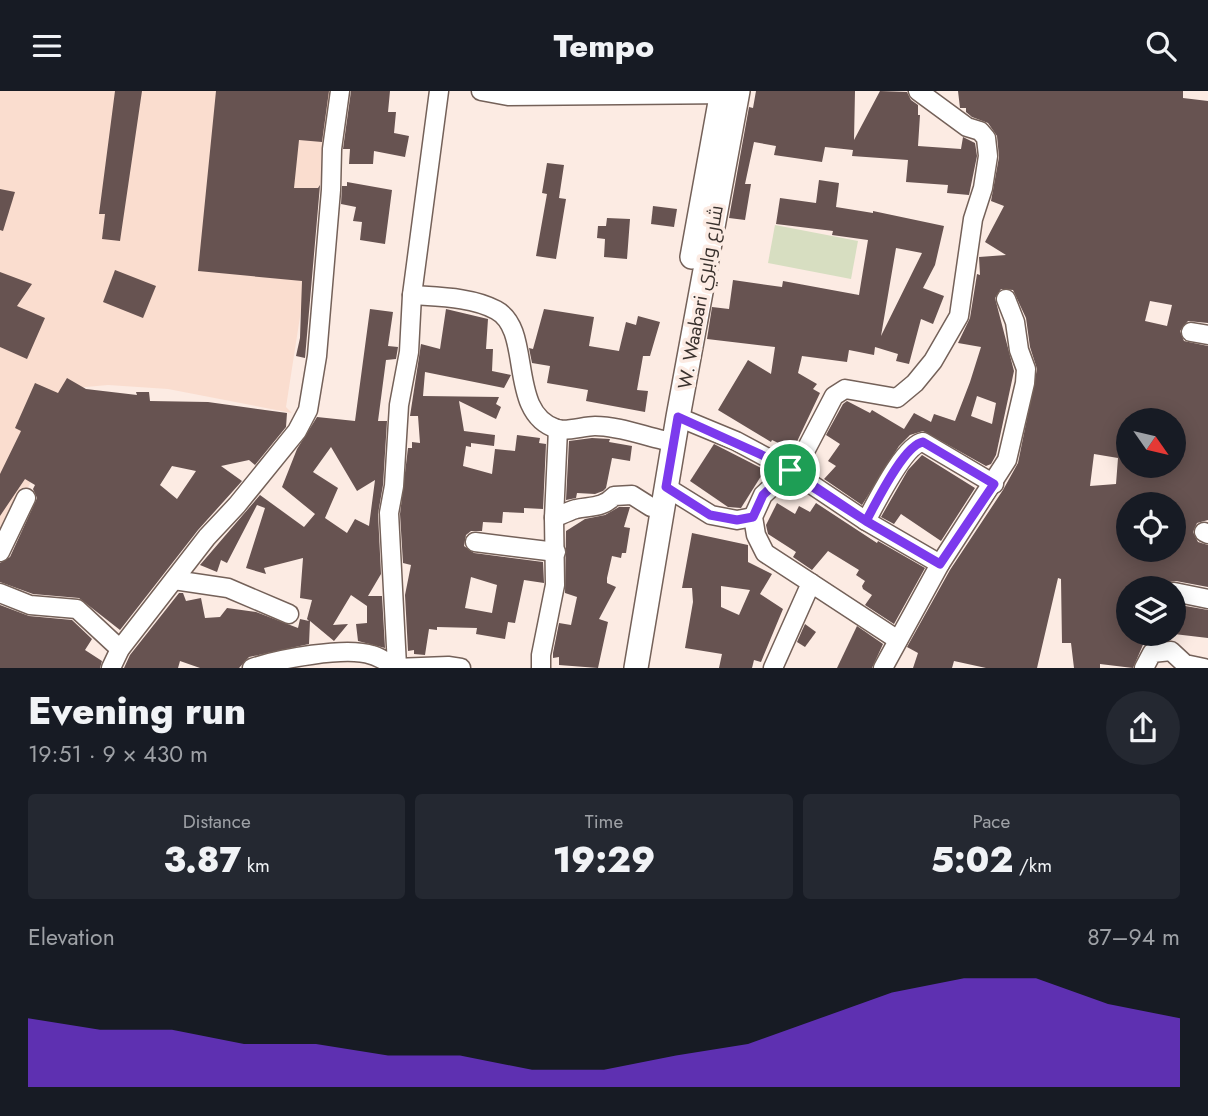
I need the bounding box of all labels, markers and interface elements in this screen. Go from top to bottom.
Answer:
text: Tempo [554,23,654,69]
icon: menu [28,27,66,65]
icon: search [1142,27,1180,65]
street label: W. Waabari شارع وابري [671,203,731,391]
north arrow [1116,408,1186,478]
map controls [1116,408,1186,646]
pin [760,440,820,500]
icon: arrive [771,451,809,489]
button: locate [1116,492,1186,562]
button: layers [1116,576,1186,646]
text: Evening run [28,683,246,738]
button: share [1106,691,1180,765]
text: 19:51 · 9 × 430 m [28,737,208,771]
text: Distance [183,808,251,835]
text: Time [585,808,623,835]
text: Pace [972,808,1010,835]
text: 3.87 [163,835,241,885]
text: 19:29 [553,835,655,885]
text: 5:02 [931,835,1013,885]
text: km [241,852,270,879]
text: /km [1013,852,1052,879]
text: Elevation [28,920,115,954]
text: 87–94 m [1087,920,1180,954]

